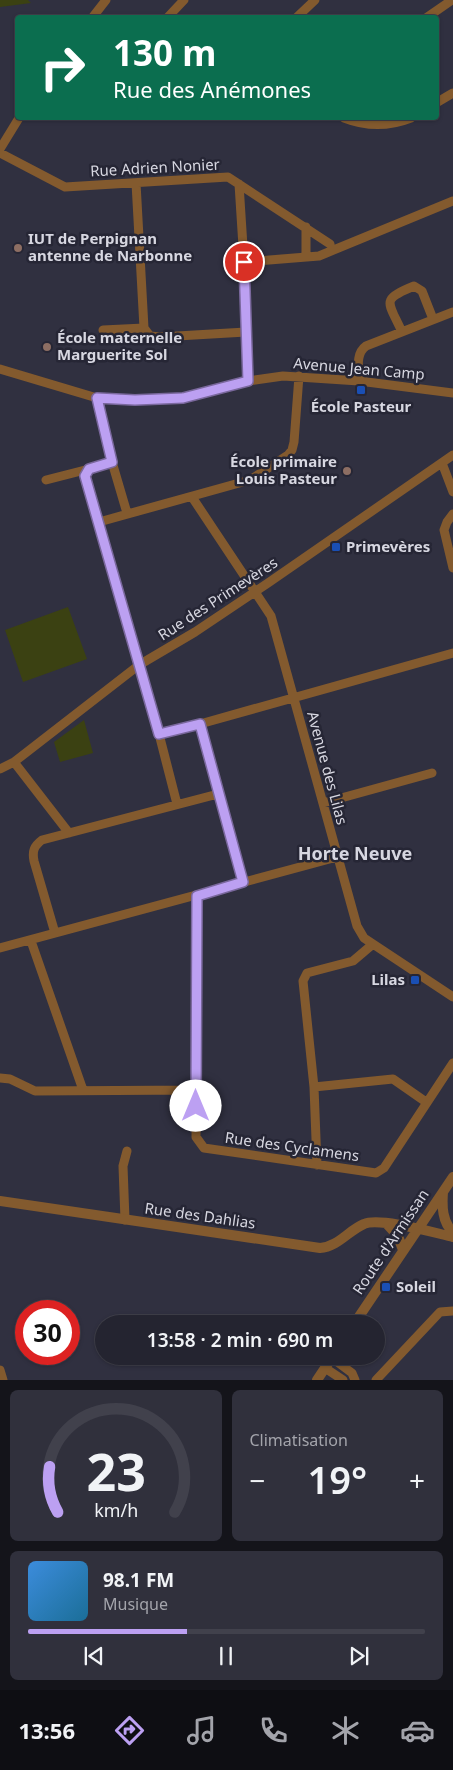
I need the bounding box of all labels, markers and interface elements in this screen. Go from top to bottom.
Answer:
text: 130 m [113,29,216,76]
icon: right [30,35,95,100]
text: Rue des Anémones [113,74,311,104]
street label: Rue Adrien Nonier [90,154,220,180]
place label: IUT de Perpignan antenne de Narbonne [28,228,192,265]
pin [223,241,265,283]
marker: IUT de Perpignan antenne de Narbonne [12,242,24,254]
icon: arrive [230,248,258,276]
place label: École maternelle Marguerite Sol [57,327,182,364]
marker: École maternelle Marguerite Sol [41,341,53,353]
street label: Avenue Jean Camp [293,352,426,384]
marker: École Pasteur [355,384,367,396]
place label: École Pasteur [311,396,412,416]
place label: École primaire Louis Pasteur [230,451,337,488]
marker: École primaire Louis Pasteur [341,465,353,477]
place label: Primevères [346,536,430,556]
marker: Primevères [330,541,342,553]
street label: Rue des Primevères [154,552,281,644]
street label: Avenue des Lilas [303,709,353,827]
district label: Horte Neuve [298,841,412,865]
place label: Lilas [371,969,405,989]
marker: Lilas [409,974,421,986]
position arrow [169,1079,221,1131]
street label: Rue des Cyclamens [224,1127,361,1165]
street label: Route d'Armissan [348,1185,433,1298]
street label: Rue des Dahlias [143,1197,257,1233]
place label: Soleil [396,1276,436,1296]
marker: Soleil [380,1281,392,1293]
speed limit sign: 30 [15,1300,80,1365]
text: 13:58 · 2 min · 690 m [147,1327,333,1353]
text: Climatisation [250,1429,348,1451]
text: 23 [86,1435,146,1506]
text: 19° [307,1453,367,1505]
text: − [250,1461,266,1499]
text: + [409,1461,425,1499]
text: km/h [94,1498,138,1522]
text: 98.1 FM [103,1567,174,1593]
text: Musique [103,1593,168,1615]
icon: previous [80,1642,108,1670]
icon: pause [212,1642,240,1670]
icon: next [345,1642,373,1670]
icon: directions [112,1713,147,1748]
icon: music [184,1713,219,1748]
icon: phone [256,1713,291,1748]
icon: climate [328,1713,363,1748]
icon: car [400,1713,435,1748]
text: 13:56 [18,1715,75,1745]

